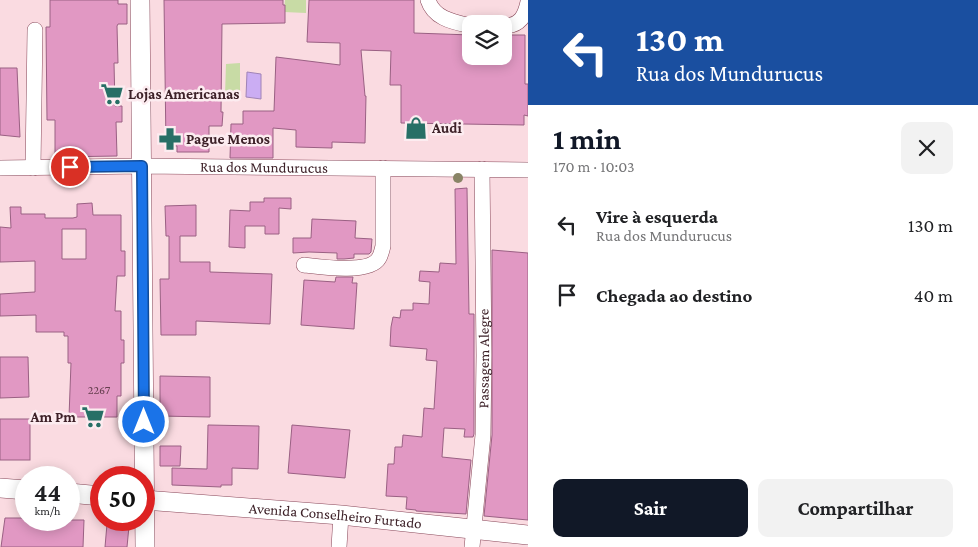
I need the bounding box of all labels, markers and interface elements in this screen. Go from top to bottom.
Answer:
map controls [462,15,512,65]
button: layers [462,15,512,65]
icon: left [553,20,618,85]
text: 130 m [636,20,724,59]
text: Rua dos Mundurucus [636,61,823,86]
supermarket icon: Lojas Americanas [99,81,125,107]
place label: Lojas Americanas [128,86,239,103]
shop icon: Audi [403,115,429,141]
place label: Audi [431,120,462,136]
text: 1 min [553,122,621,155]
button: close [901,122,953,174]
pharmacy icon: Pague Menos [157,126,183,152]
place label: Pague Menos [186,131,270,147]
pin [49,146,91,188]
icon: arrive [56,153,84,181]
text: 170 m · 10:03 [553,158,635,175]
street label: Rua dos Mundurucus [200,159,328,176]
text: Vire à esquerda [596,206,718,227]
icon: left [553,211,581,239]
text: 130 m [908,215,953,236]
text: Rua dos Mundurucus [596,227,732,244]
icon: arrive [553,281,581,309]
text: Chegada ao destino [596,285,752,306]
text: 40 m [914,285,953,306]
street label: Passagem Alegre [475,308,493,408]
house number: 2267 [88,383,111,397]
position arrow [117,395,169,447]
supermarket icon: Am Pm [80,404,106,430]
place label: Am Pm [29,409,76,425]
speed limit sign: 50 [90,466,155,531]
text: 44 [34,479,61,506]
button: Sair [553,479,748,537]
button: Compartilhar [758,479,953,537]
street label: Avenida Conselheiro Furtado [248,500,423,532]
text: km/h [35,504,60,518]

